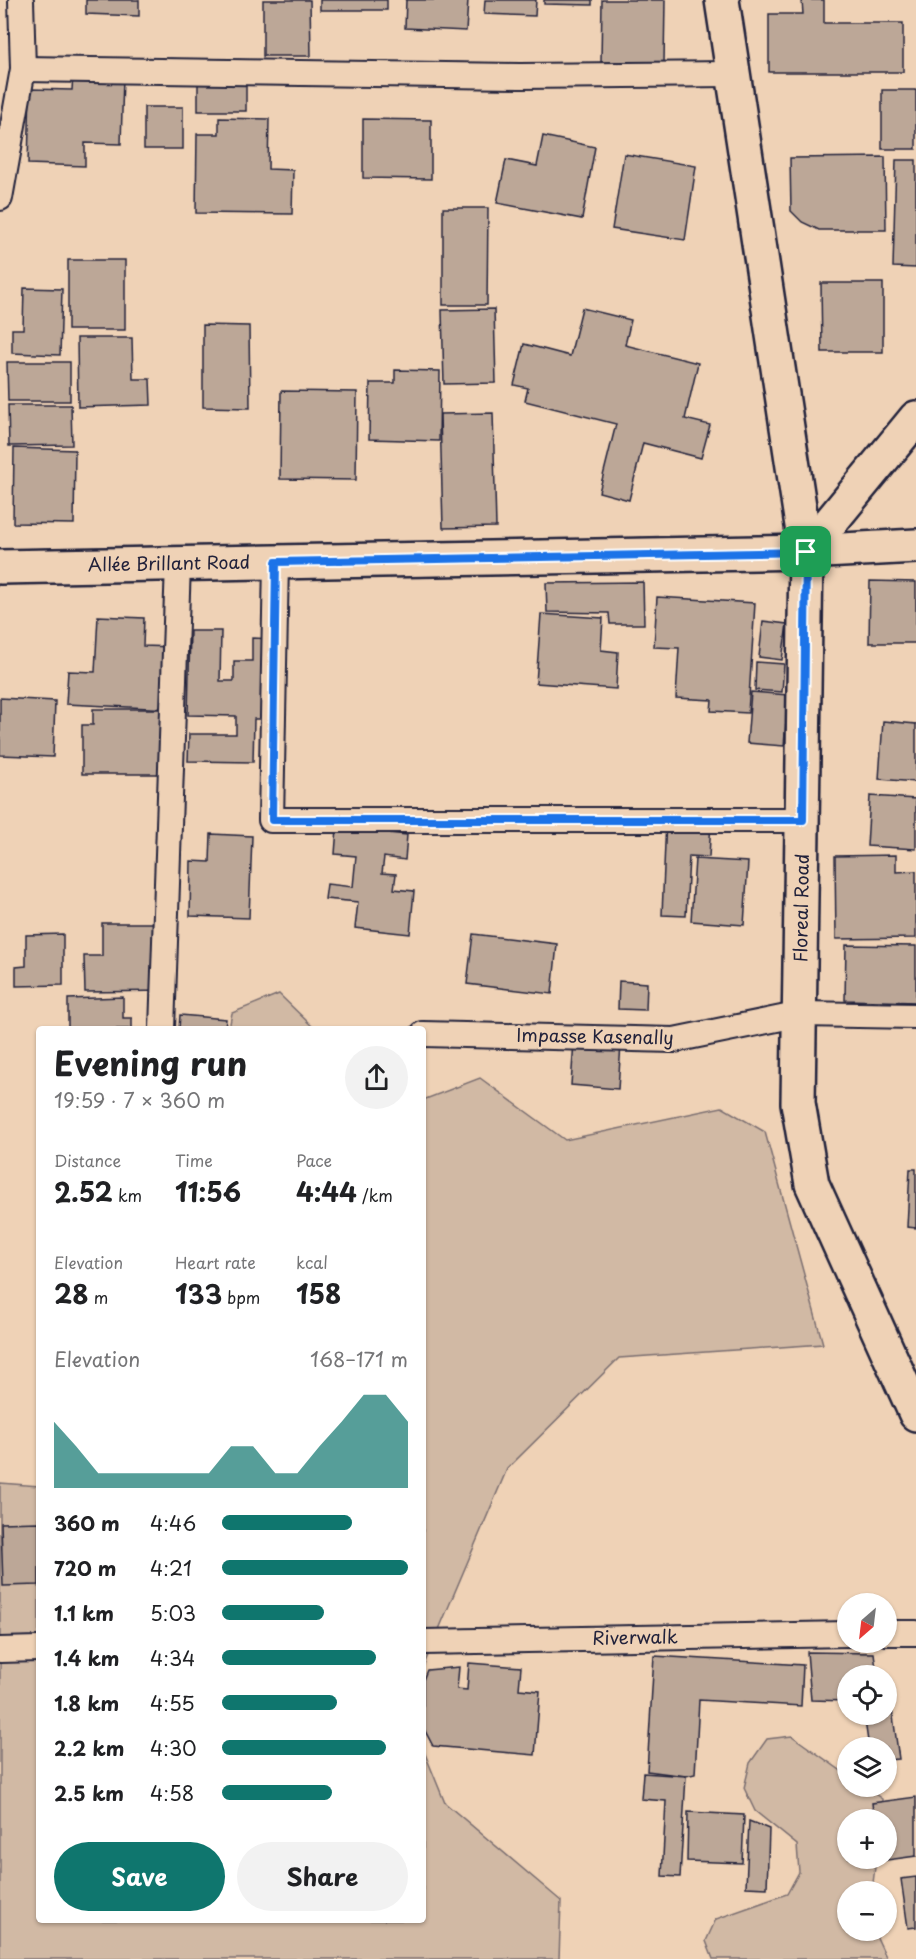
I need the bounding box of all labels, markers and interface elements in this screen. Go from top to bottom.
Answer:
pin [780,526,831,577]
icon: arrive [789,535,822,568]
street label: Allée Brillant Road [88,548,250,577]
street label: Floreal Road [786,853,815,963]
street label: Impasse Kasenally [516,1021,674,1050]
text: Evening run [54,1037,247,1087]
button: share [345,1046,408,1109]
text: 19:59 · 7 × 360 m [54,1085,225,1115]
text: Distance [54,1148,121,1172]
text: Time [175,1148,213,1172]
text: Pace [296,1148,332,1172]
text: 2.52 [54,1172,113,1211]
text: 11:56 [175,1172,241,1211]
text: 4:44 [296,1172,357,1211]
text: km [113,1183,142,1207]
text: /km [357,1183,393,1207]
text: Elevation [54,1250,123,1274]
text: Heart rate [175,1250,256,1274]
text: kcal [296,1250,328,1274]
text: 28 [54,1274,89,1313]
text: 133 [175,1274,222,1313]
text: 158 [296,1274,341,1313]
text: m [89,1285,108,1309]
text: bpm [222,1285,260,1309]
text: Elevation [54,1344,140,1374]
text: 168–171 m [310,1344,408,1374]
text: 360 m [54,1508,120,1538]
text: 4:46 [150,1508,196,1538]
text: 720 m [54,1553,116,1583]
text: 4:21 [150,1553,192,1583]
north arrow [837,1593,897,1653]
map controls [837,1593,897,1941]
text: 1.1 km [54,1598,114,1628]
text: 5:03 [150,1598,196,1628]
street label: Riverwalk [592,1622,678,1651]
text: 1.4 km [54,1643,120,1673]
text: 4:34 [150,1643,195,1673]
button: locate [837,1665,897,1725]
text: 1.8 km [54,1688,119,1718]
text: 4:55 [150,1688,195,1718]
text: 2.2 km [54,1733,124,1763]
text: 4:30 [150,1733,197,1763]
button: layers [837,1737,897,1797]
text: 2.5 km [54,1778,124,1808]
text: 4:58 [150,1778,194,1808]
button: + [837,1809,897,1869]
button: Save [54,1842,225,1911]
button: Share [237,1842,408,1911]
button: − [837,1881,897,1941]

